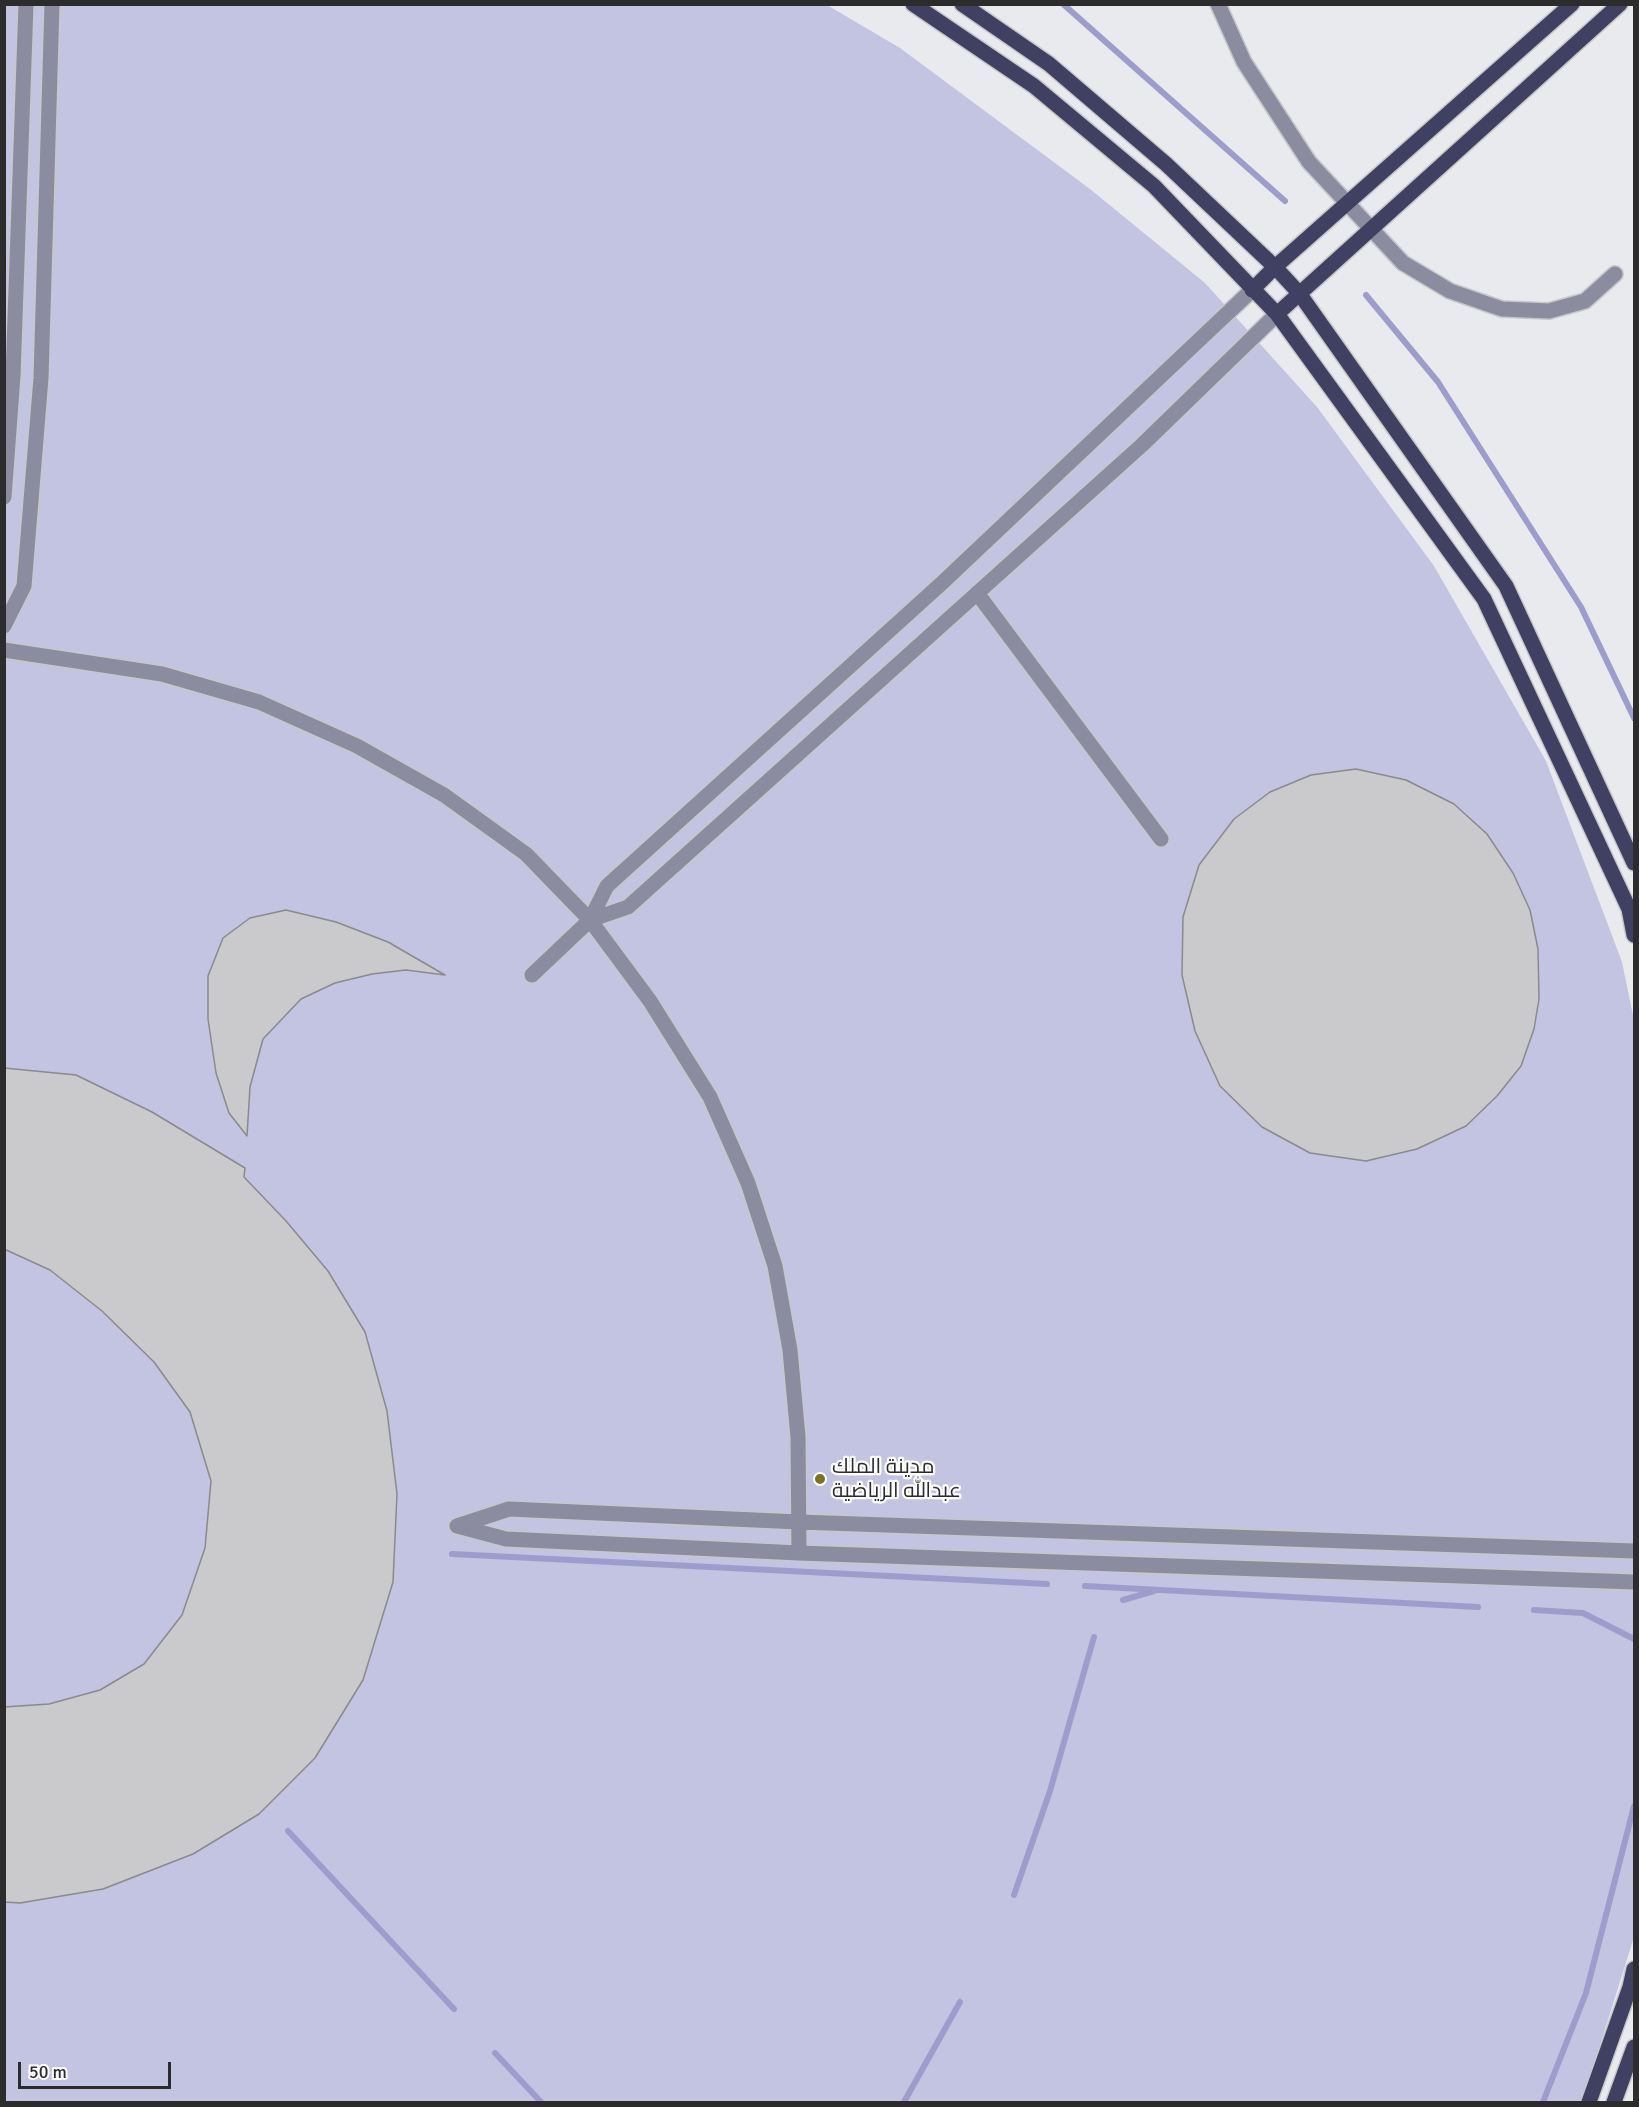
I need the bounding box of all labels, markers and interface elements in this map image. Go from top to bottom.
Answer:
place label: مدينة الملك عبدالله الرياضية [832,1454,961,1504]
marker: مدينة الملك عبدالله الرياضية [813,1472,827,1486]
scale bar [21,2050,174,2088]
text: 50 m [29,2061,67,2083]

